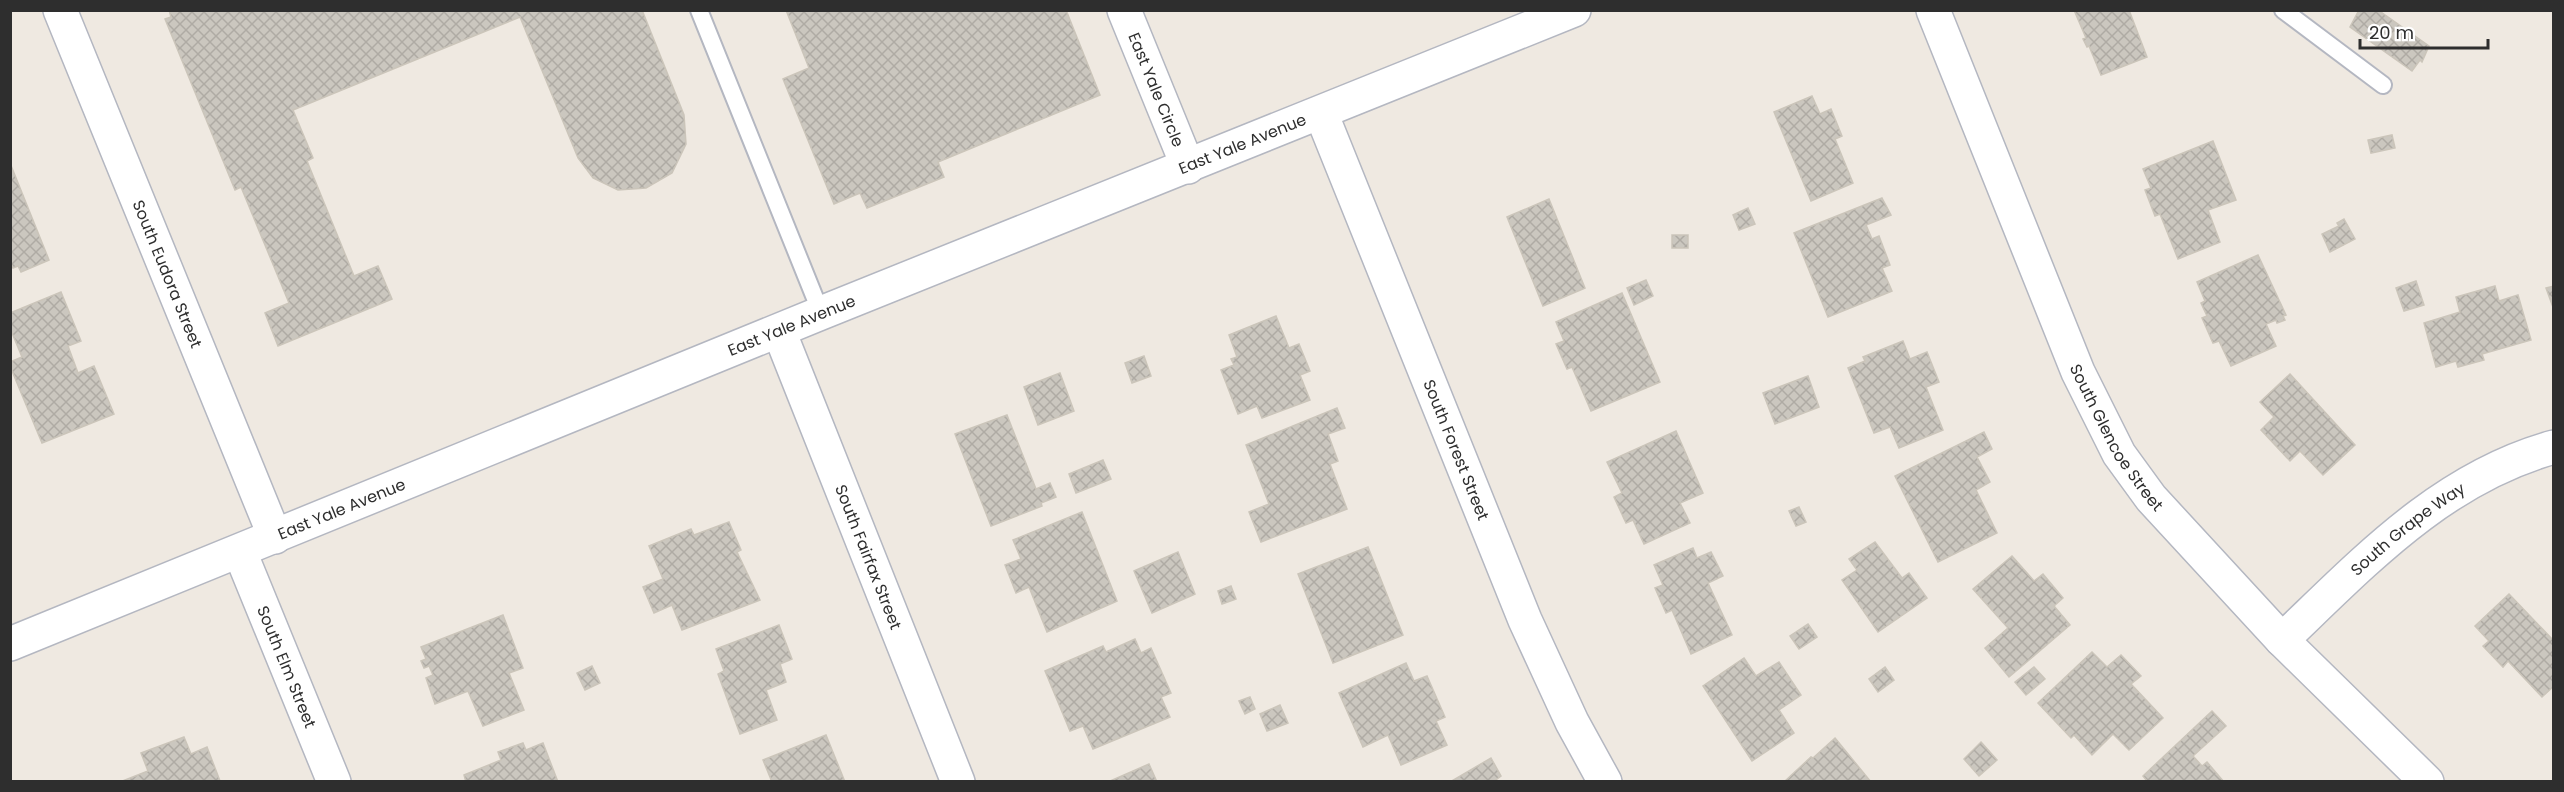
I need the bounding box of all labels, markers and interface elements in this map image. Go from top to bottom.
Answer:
scale bar [2360,12,2488,50]
text: 20 m [2369,20,2414,45]
street label: East Yale Circle [1122,29,1190,151]
street label: East Yale Avenue [1175,108,1310,180]
street label: South Eudora Street [127,197,208,352]
street label: East Yale Avenue [724,289,859,362]
street label: South Glencoe Street [2064,361,2169,516]
street label: South Forest Street [1417,376,1495,524]
street label: East Yale Avenue [274,473,409,546]
street label: South Grape Way [2345,477,2469,581]
street label: South Fairfax Street [829,481,907,633]
street label: South Elm Street [251,602,322,732]

